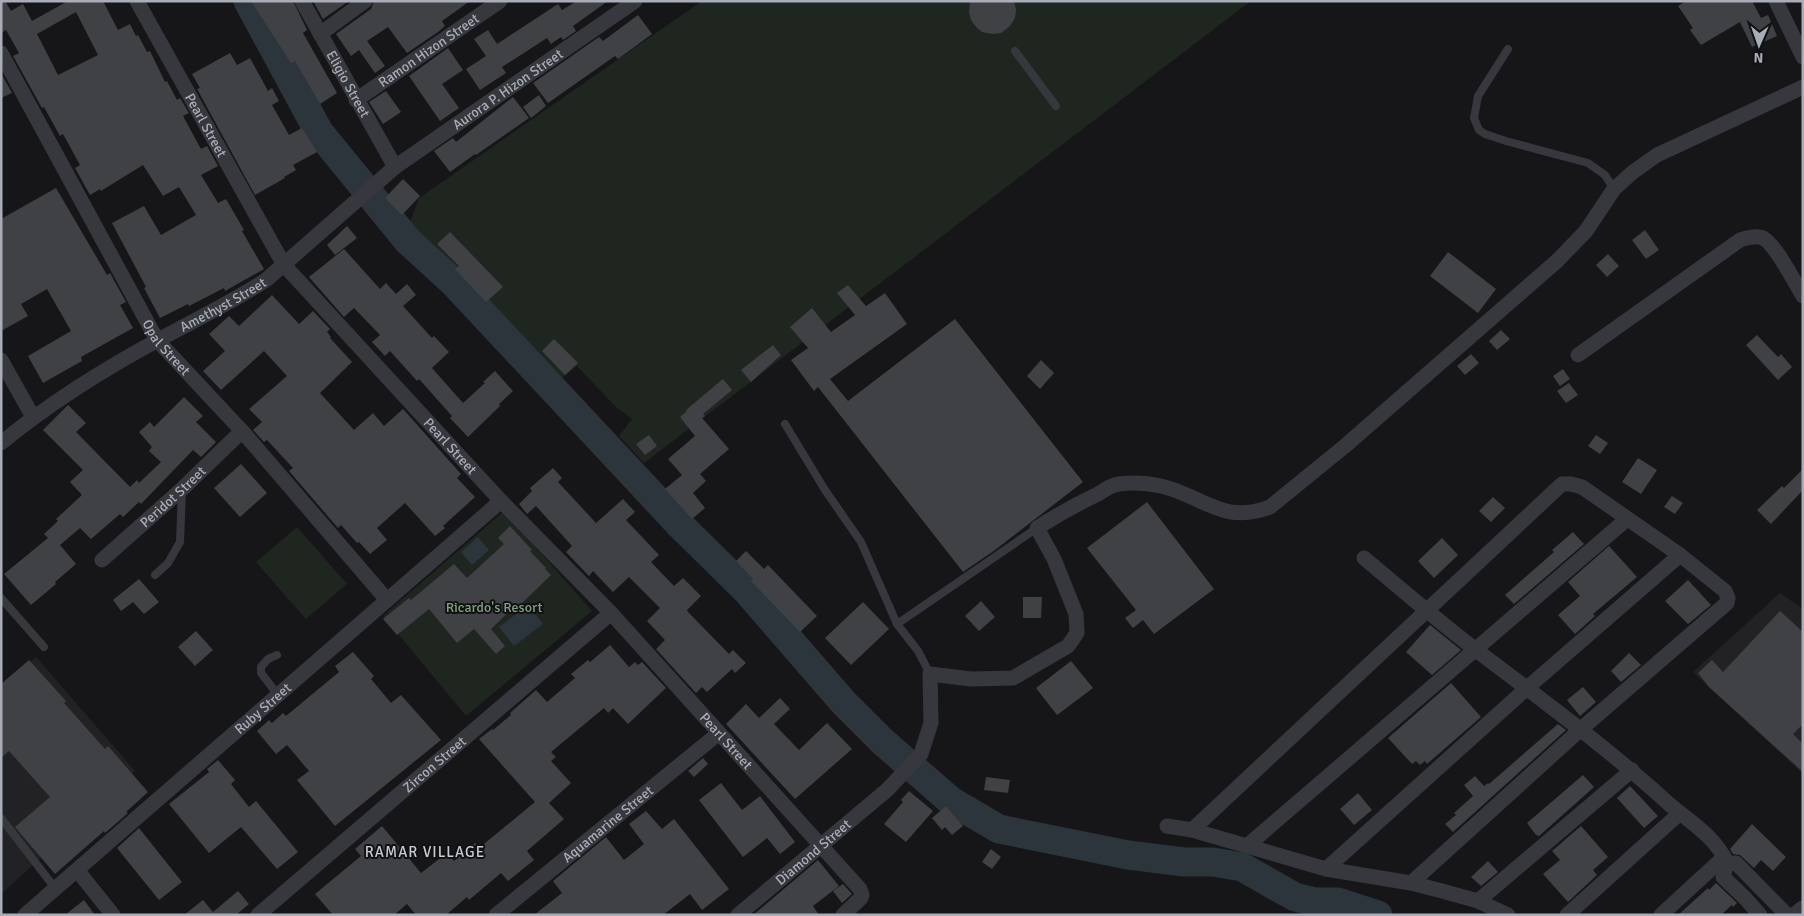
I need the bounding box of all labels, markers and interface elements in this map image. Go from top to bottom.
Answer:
street label: Ramon Hizon Street [375,10,482,91]
north arrow [1734,20,1784,70]
street label: Aurora P. Hizon Street [449,45,566,134]
street label: Eligio Street [323,48,373,121]
text: N [1753,49,1764,66]
street label: Pearl Street [181,90,230,160]
street label: Amethyst Street [177,274,270,336]
street label: Opal Street [138,317,194,379]
street label: Pearl Street [420,415,480,478]
street label: Peridot Street [137,463,210,531]
park label: Ricardo's Resort [446,599,542,616]
street label: Ruby Street [231,679,295,738]
street label: Pearl Street [696,709,756,773]
street label: Zircon Street [400,733,470,796]
street label: Aquamarine Street [559,782,657,866]
street label: Diamond Street [772,816,855,889]
district label: RAMAR VILLAGE [365,843,485,861]

